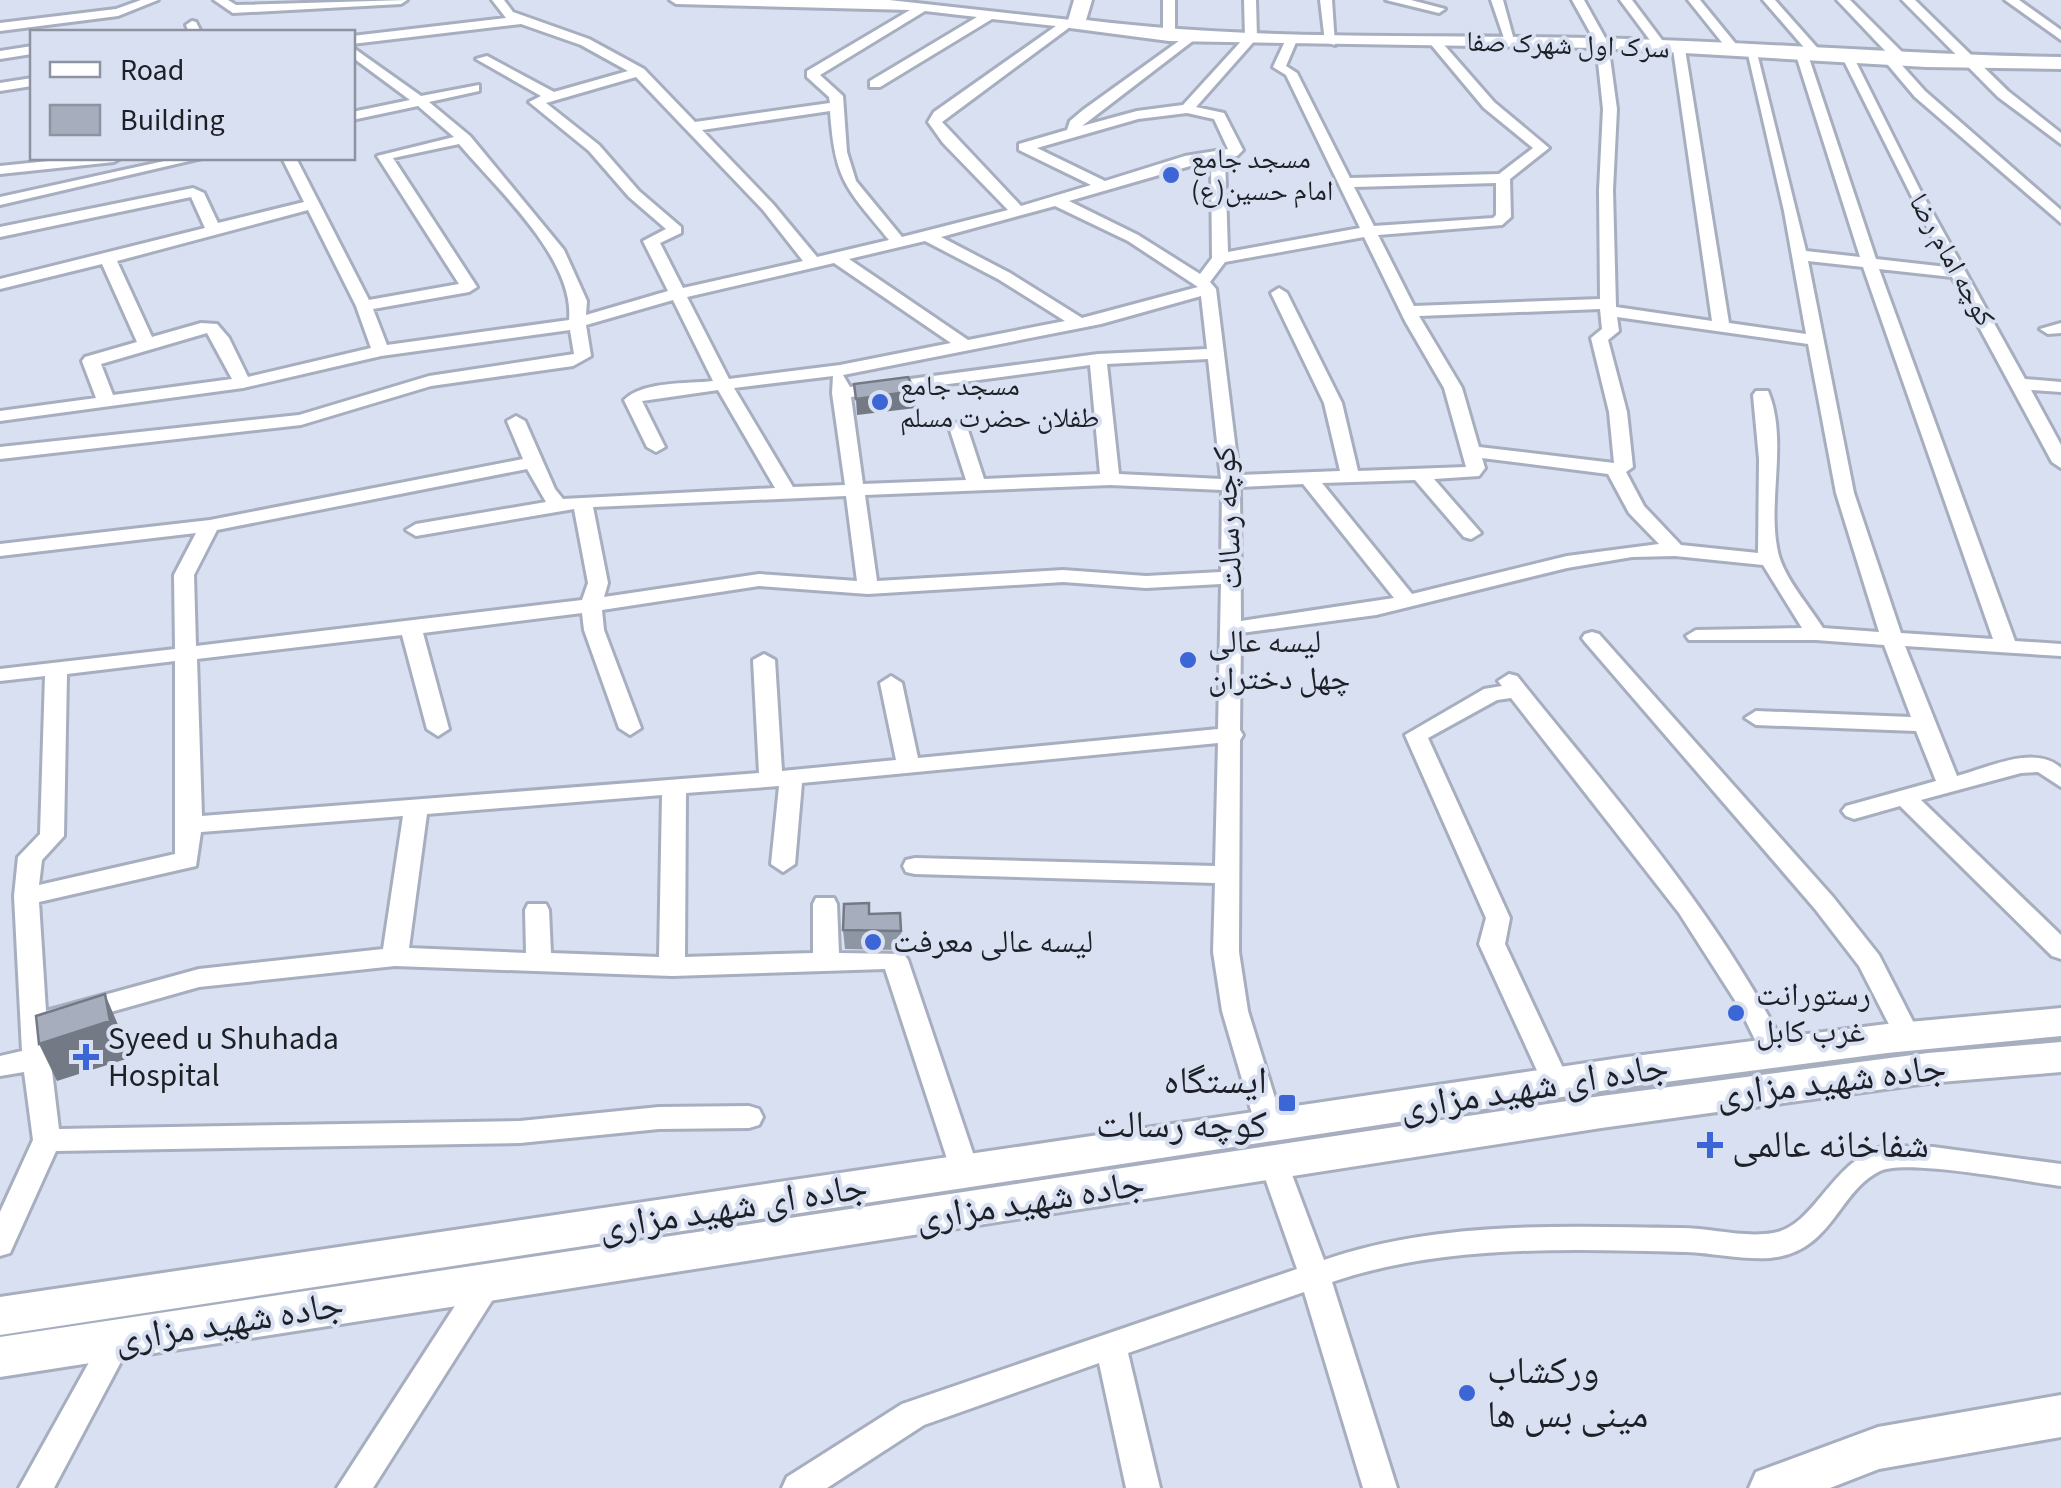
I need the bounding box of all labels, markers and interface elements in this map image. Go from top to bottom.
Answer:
street label: سرک اول شهرک صفا [1465,21,1671,69]
legend [30,30,355,160]
text: Road [120,49,184,92]
text: Building [120,99,225,142]
place label: مسجد جامع امام حسین(ع) [1191,139,1334,211]
marker: مسجد جامع امام حسین(ع) [1160,164,1182,186]
street label: کوچه امام رضا [1899,186,2005,334]
place label: مسجد جامع طفلان حضرت مسلم [900,366,1100,438]
marker: مسجد جامع طفلان حضرت مسلم [869,391,891,413]
street label: کوچه رسالت [1201,445,1255,591]
place label: لیسه عالی چهل دختران [1208,619,1350,702]
marker: لیسه عالی چهل دختران [1177,649,1199,671]
place label: لیسه عالی معرفت [893,919,1093,965]
marker: لیسه عالی معرفت [862,931,884,953]
place label: رستورانت غرب کابل [1756,972,1871,1055]
marker: رستورانت غرب کابل [1725,1002,1747,1024]
place label: Syeed u Shuhada Hospital [108,1016,339,1099]
street label: جاده ای شهید مزاری [1396,1039,1672,1135]
street label: جاده شهید مزاری [1713,1040,1949,1122]
marker: Syeed u Shuhada Hospital [73,1044,99,1070]
place label: ایستگاه کوچه رسالت [1096,1054,1267,1152]
marker: ایستگاه کوچه رسالت [1276,1092,1298,1114]
place label: شفاخانه عالمی [1732,1118,1929,1172]
marker: شفاخانه عالمی [1697,1132,1723,1158]
street label: جاده شهید مزاری [912,1156,1148,1246]
street label: جاده ای شهید مزاری [595,1159,871,1255]
street label: جاده شهید مزاری [111,1277,347,1367]
place label: ورکشاب مینی بس ها [1487,1344,1648,1442]
marker: ورکشاب مینی بس ها [1456,1382,1478,1404]

